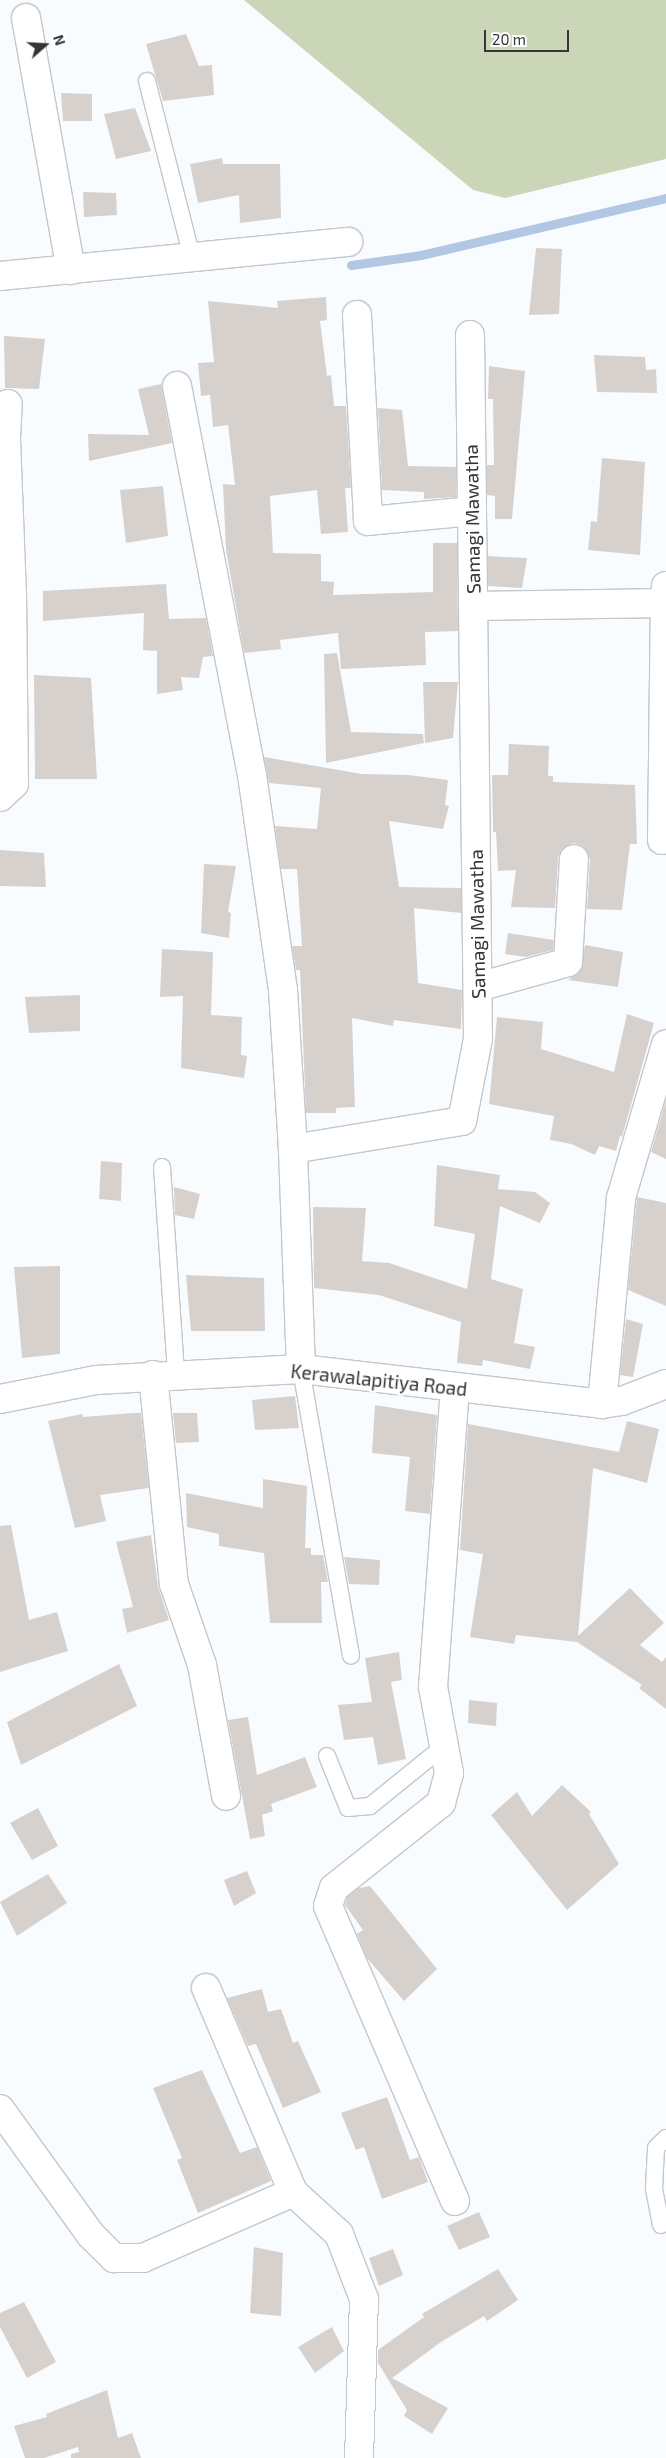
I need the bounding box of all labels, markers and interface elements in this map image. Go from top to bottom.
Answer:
north arrow [20,20,70,70]
scale bar [486,20,571,52]
text: 20 m [492,30,526,48]
text: N [50,32,69,47]
street label: Samagi Mawatha [459,444,485,594]
street label: Samagi Mawatha [464,849,490,999]
street label: Kerawalapitiya Road [290,1359,468,1401]

